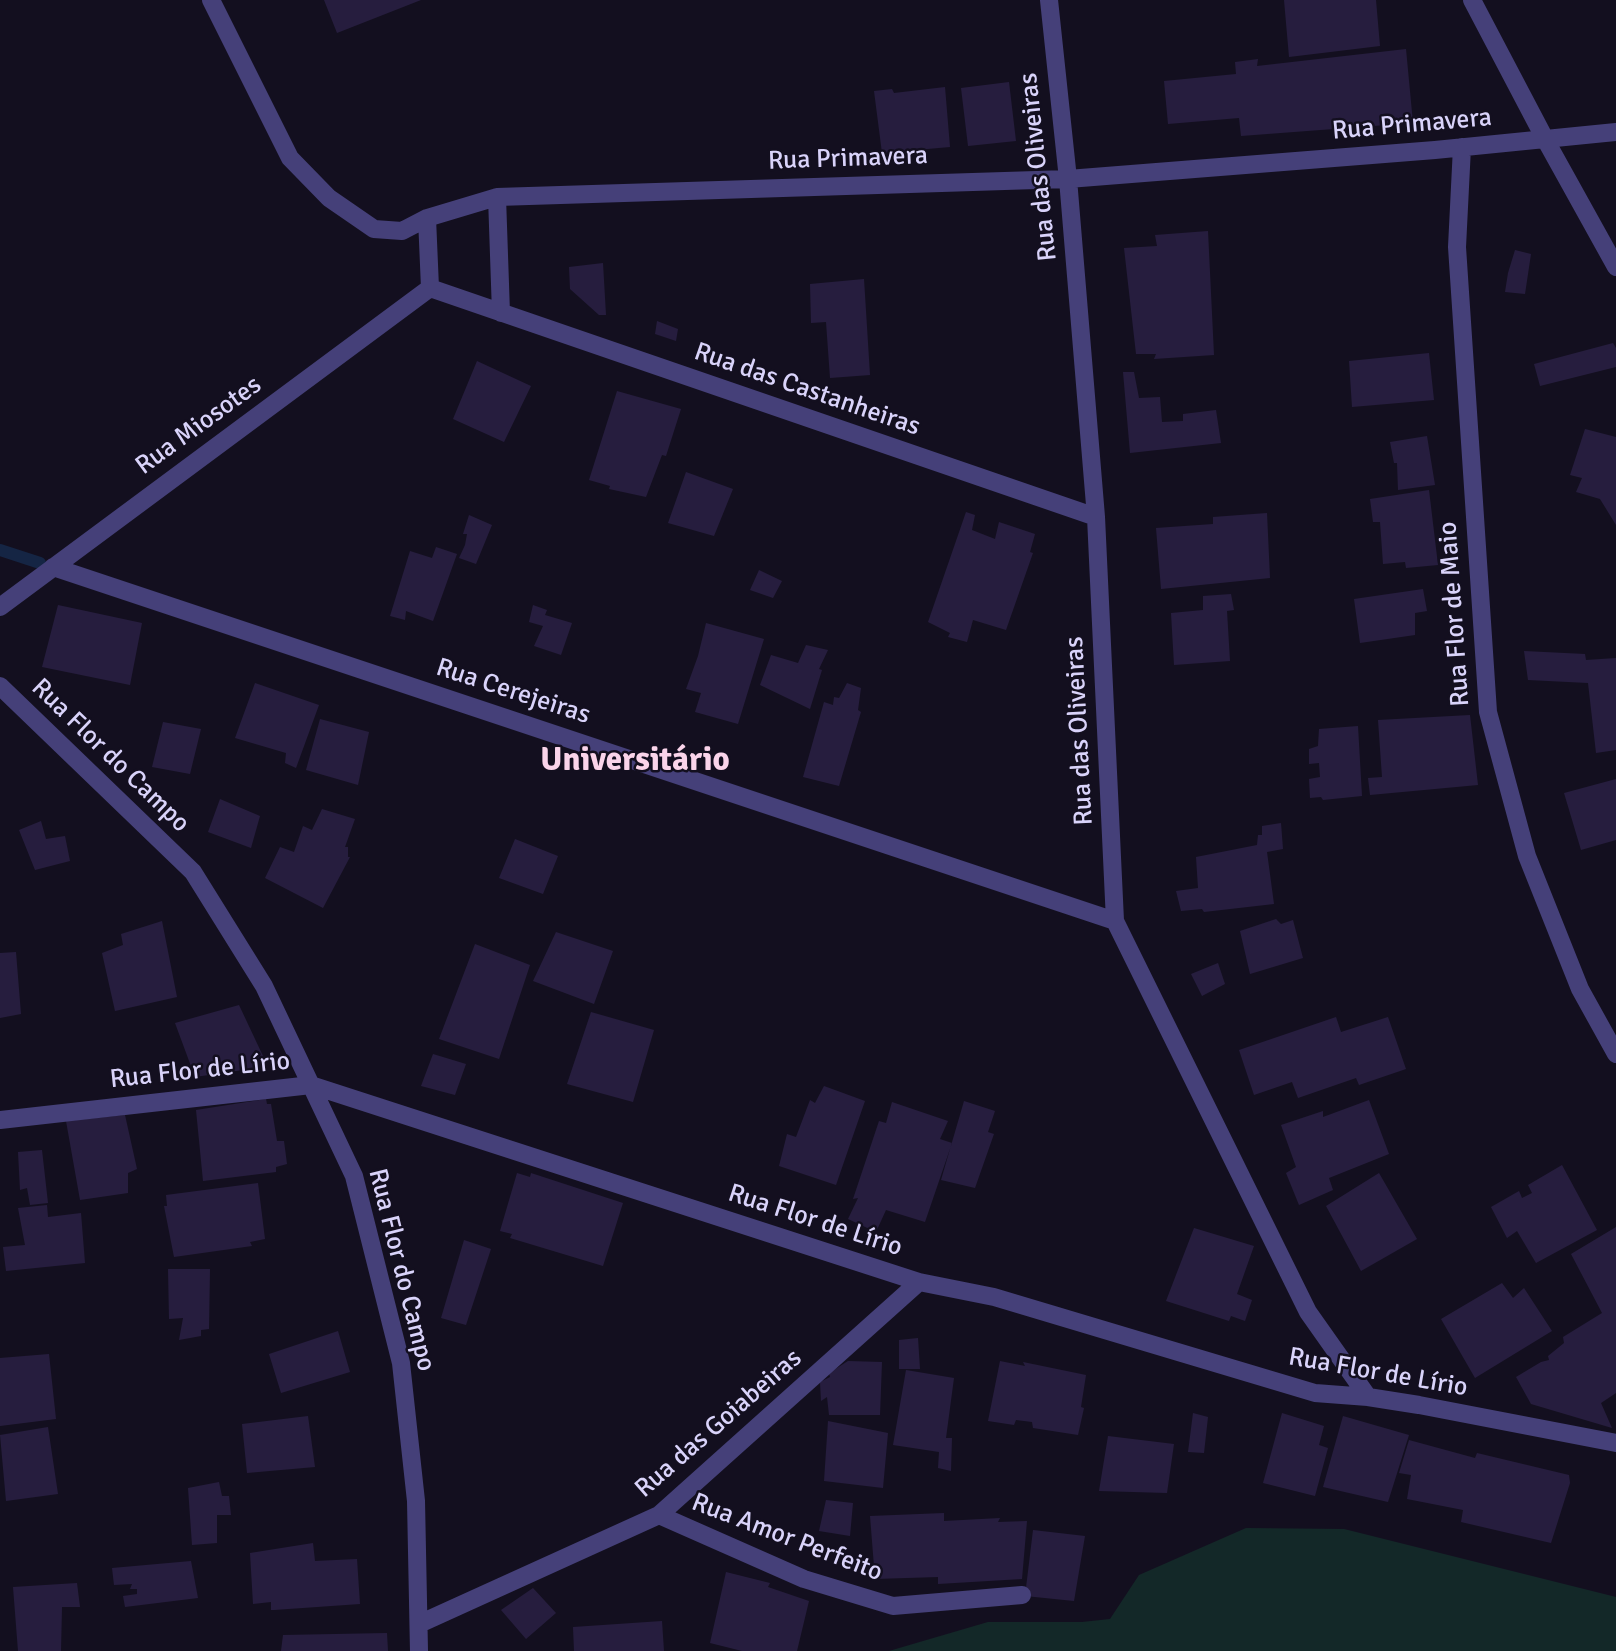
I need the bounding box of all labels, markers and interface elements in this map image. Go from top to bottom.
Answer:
street label: Rua das Oliveiras [1014,71,1064,263]
street label: Rua Primavera [1331,102,1493,148]
street label: Rua Primavera [767,141,929,177]
street label: Rua das Castanheiras [690,337,924,443]
street label: Rua Miosotes [130,370,268,482]
street label: Rua Flor de Maio [1433,521,1477,707]
street label: Rua das Oliveiras [1059,636,1101,826]
street label: Rua Cerejeiras [432,652,594,732]
street label: Rua Flor do Campo [24,673,196,839]
district label: Universitário [540,741,730,781]
street label: Rua Flor de Lírio [108,1046,292,1096]
street label: Rua Flor do Campo [361,1165,441,1375]
street label: Rua Flor de Lírio [724,1178,906,1264]
street label: Rua Flor de Lírio [1286,1342,1470,1404]
street label: Rua das Goiabeiras [629,1343,809,1505]
street label: Rua Amor Perfeito [687,1487,887,1589]

